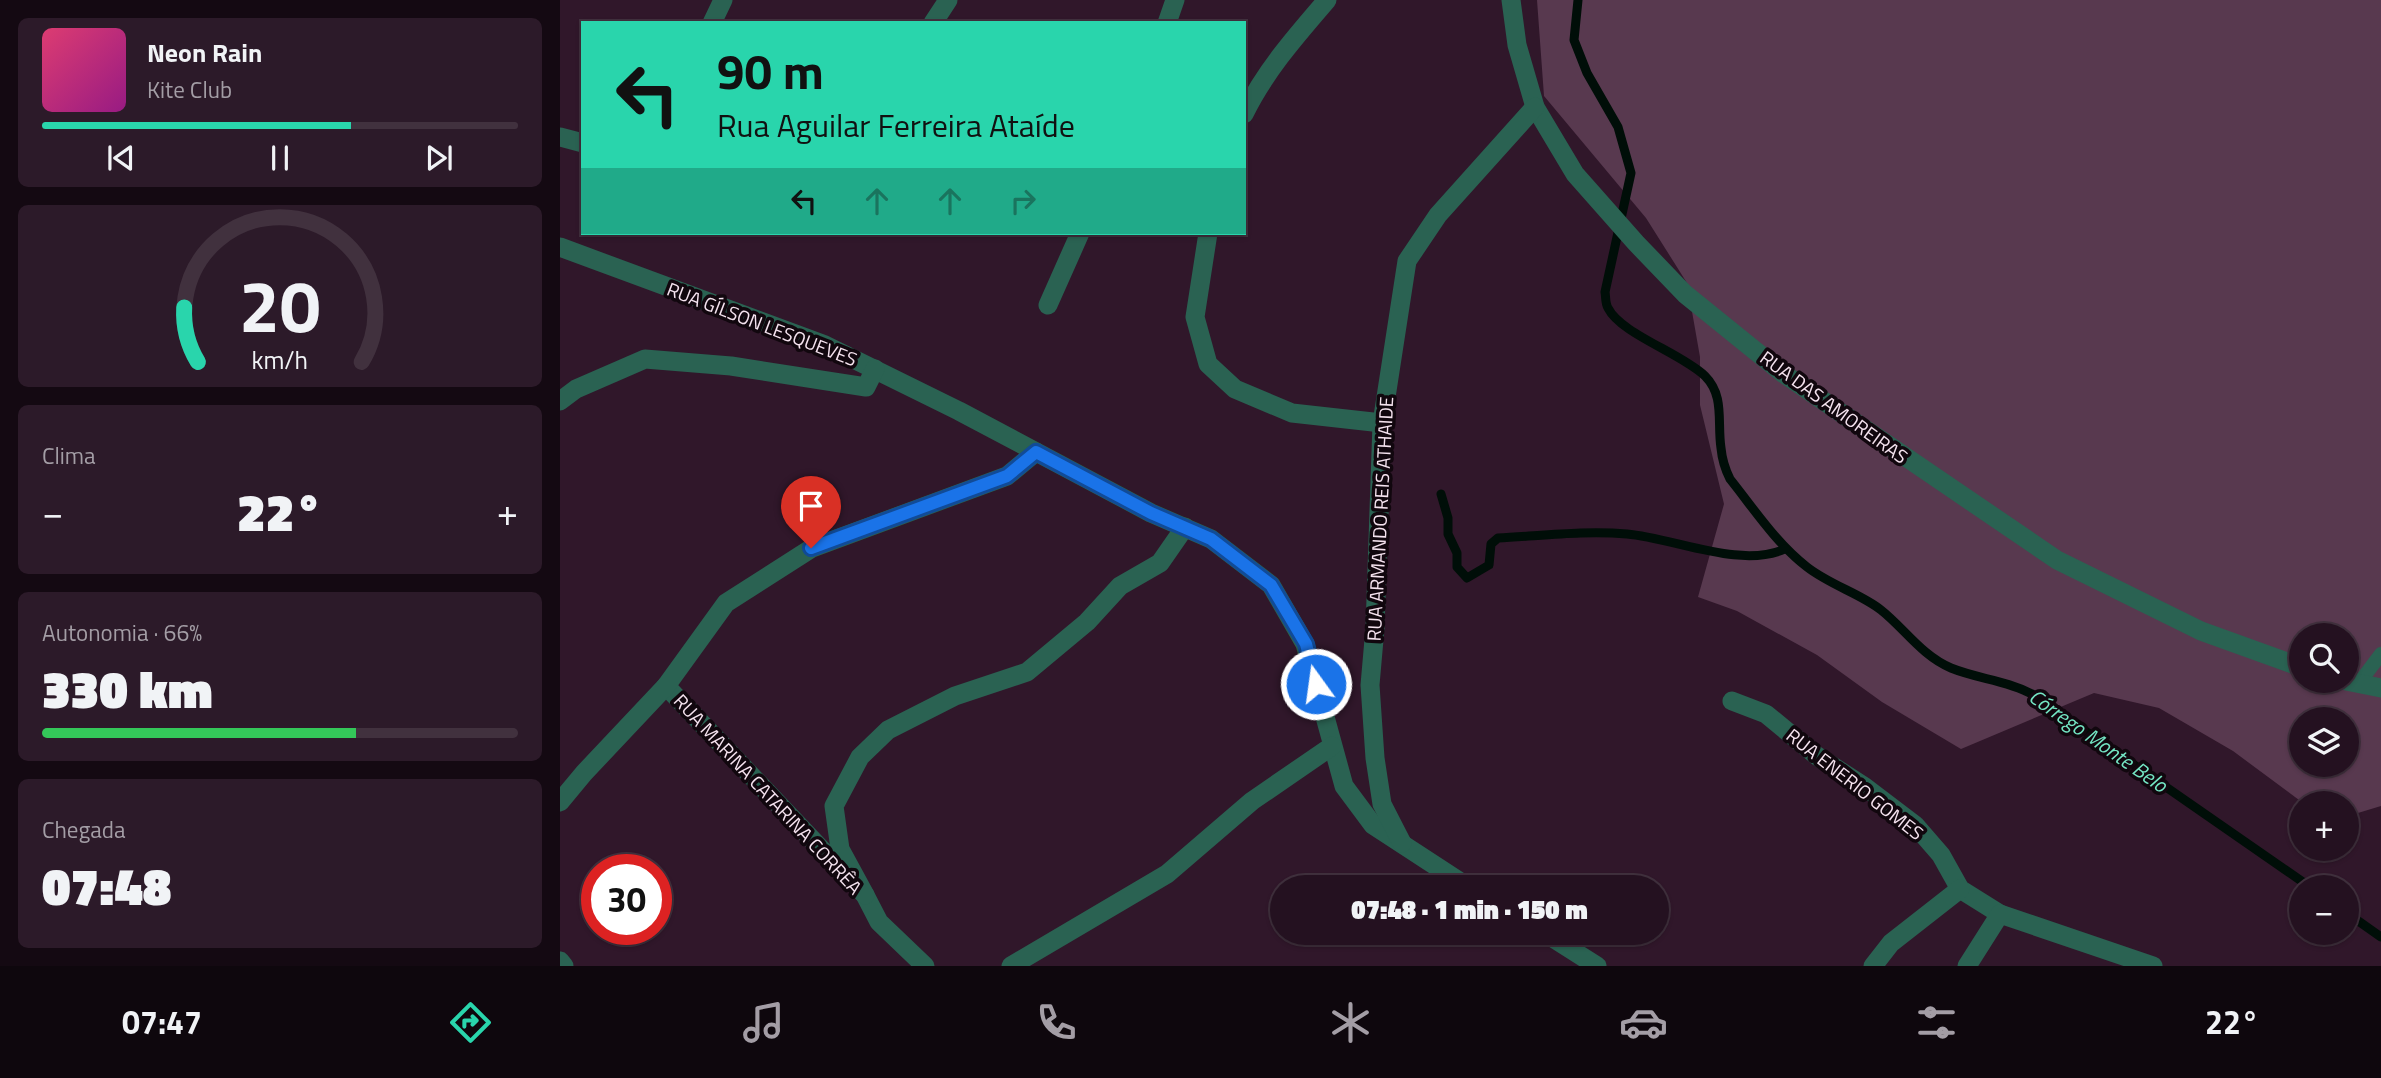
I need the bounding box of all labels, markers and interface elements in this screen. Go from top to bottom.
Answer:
text: Neon Rain [147,33,262,72]
text: 90 m [717,33,824,108]
icon: left [602,49,693,140]
text: Kite Club [147,72,232,107]
text: Rua Aguilar Ferreira Ataíde [717,101,1075,149]
icon: previous [102,139,140,177]
icon: pause [261,139,299,177]
icon: next [420,139,458,177]
icon: left [785,182,823,220]
icon: ahead [858,182,896,220]
icon: ahead [931,182,969,220]
icon: right [1004,182,1042,220]
text: 20 [239,250,321,360]
street label: RUA GÍLSON LESQUEVES [663,274,861,373]
text: km/h [252,341,308,379]
street label: RUA DAS AMOREIRAS [1754,343,1914,470]
street label: RUA ARMANDO REIS ATHAIDE [1359,396,1400,642]
text: Clima [42,438,96,473]
text: 22° [237,472,323,551]
pin [781,476,841,548]
text: − [42,483,63,541]
text: + [497,483,518,541]
icon: arrive [792,487,830,525]
text: Autonomia · 66% [42,615,202,650]
map controls [2289,623,2359,945]
button: search [2289,623,2359,693]
position arrow [1279,647,1353,721]
text: 330 km [42,649,213,728]
water label: Córrego Monte Belo [2023,680,2175,800]
street label: RUA MARINA CATARINA CORRÊA [667,687,869,901]
button: layers [2289,707,2359,777]
street label: RUA ENERIO GOMES [1780,721,1930,847]
button: + [2289,791,2359,861]
text: Chegada [42,812,126,847]
text: 07:48 [42,846,171,925]
speed limit sign: 30 [581,854,672,945]
button: − [2289,875,2359,945]
text: 07:48 · 1 min · 150 m [1351,890,1588,929]
text: 07:47 [122,998,202,1046]
icon: directions [446,998,495,1047]
icon: music [739,998,788,1047]
icon: phone [1032,998,1081,1047]
icon: climate [1326,998,1375,1047]
icon: car [1619,998,1668,1047]
icon: filters [1912,998,1961,1047]
text: 22° [2205,998,2259,1046]

